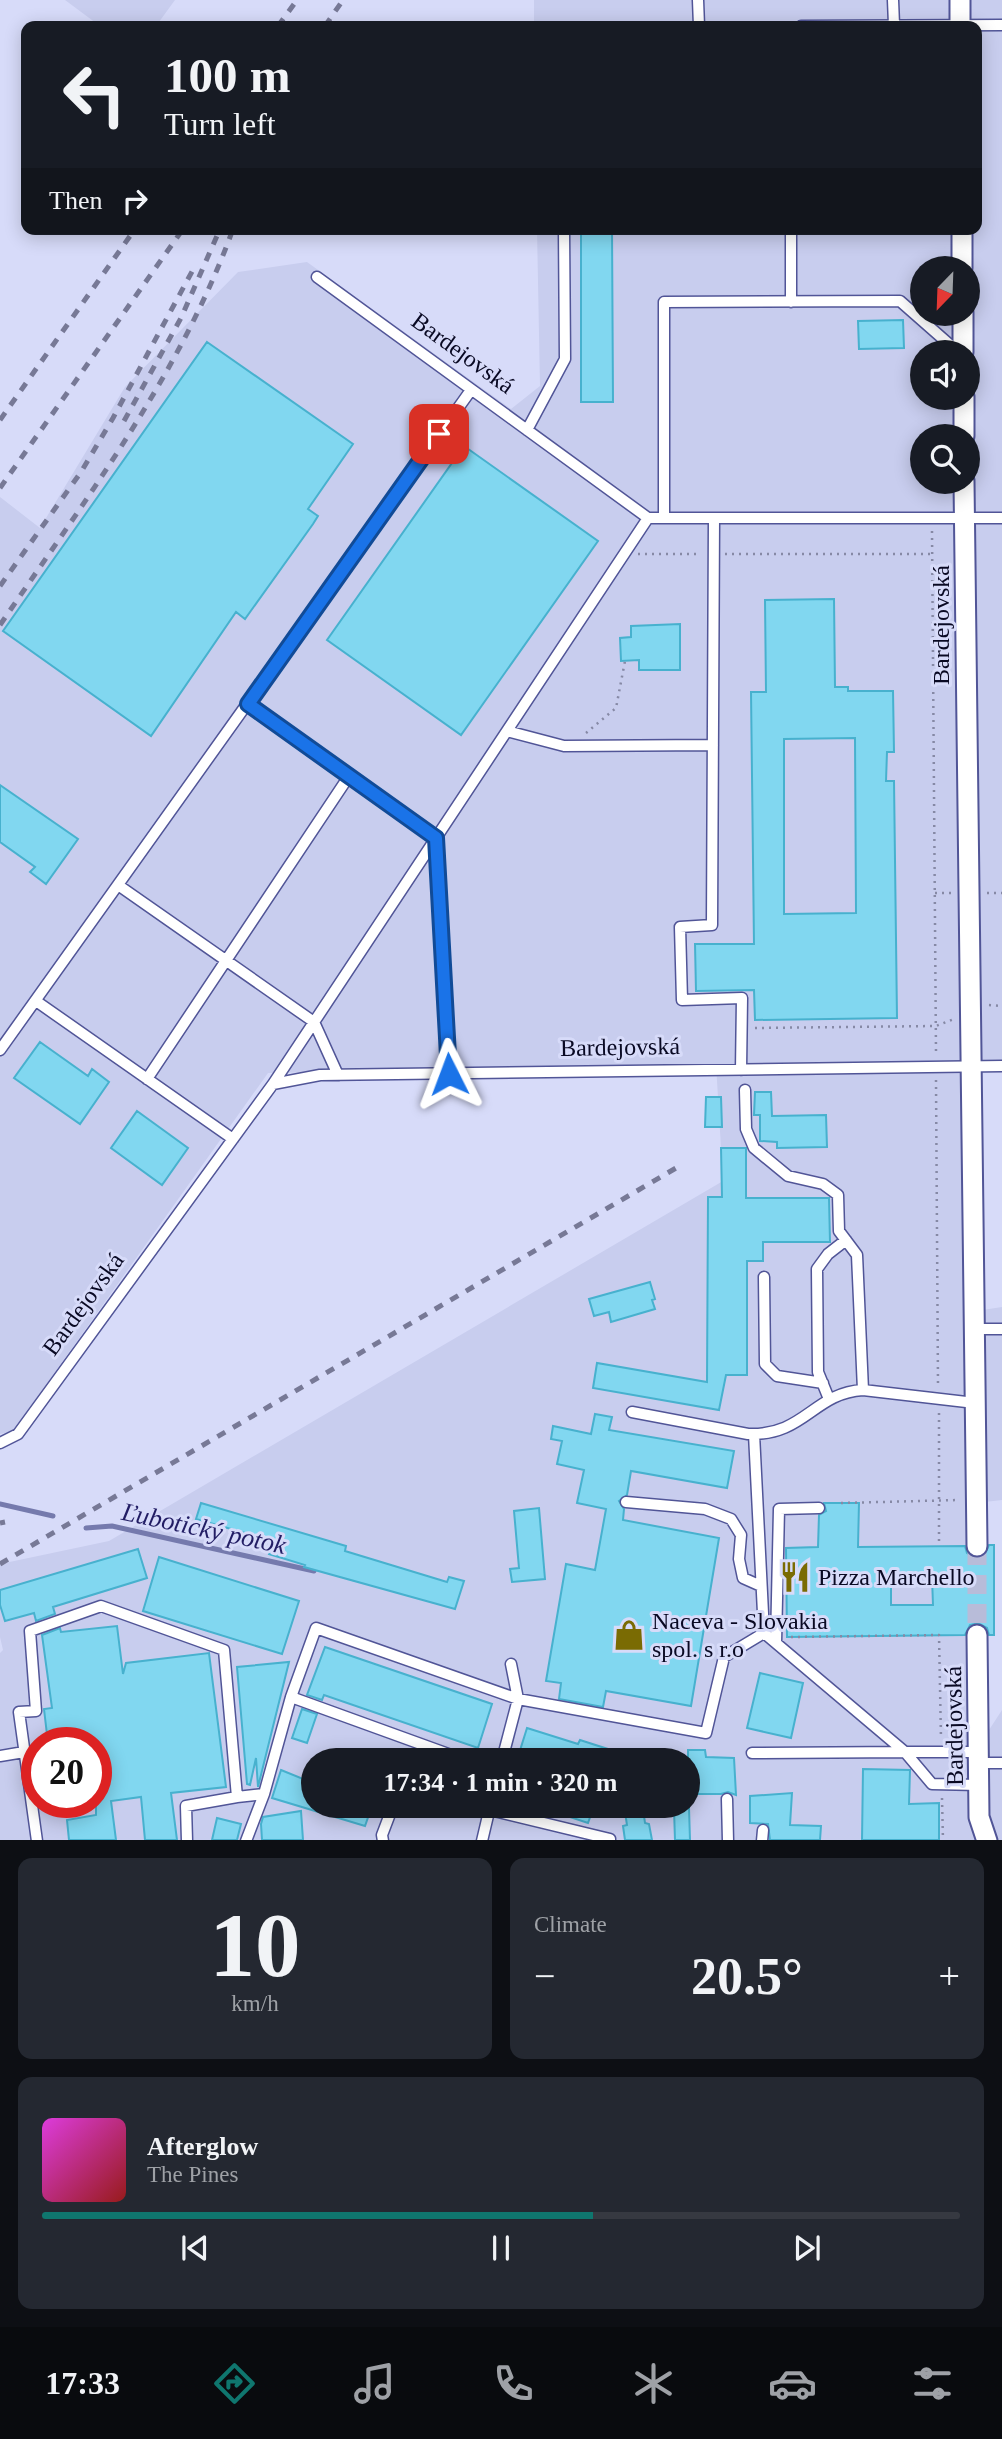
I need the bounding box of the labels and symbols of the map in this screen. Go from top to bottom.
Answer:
north arrow [910,256,980,326]
street label: Bardejovská [407,307,519,399]
pin [409,404,469,464]
street label: Bardejovská [928,565,954,685]
street label: Bardejovská [560,1033,681,1061]
position arrow [412,1037,486,1111]
street label: Bardejovská [37,1248,129,1360]
water label: Ľubotický potok [118,1497,289,1560]
restaurant icon: Pizza Marchello [778,1560,812,1594]
place label: Pizza Marchello [818,1564,975,1590]
place label: Naceva - Slovakia spol. s r.o [652,1608,828,1662]
shop icon: Naceva - Slovakia spol. s r.o [612,1618,646,1652]
street label: Bardejovská [940,1665,968,1786]
speed limit sign: 20 [21,1727,112,1818]

